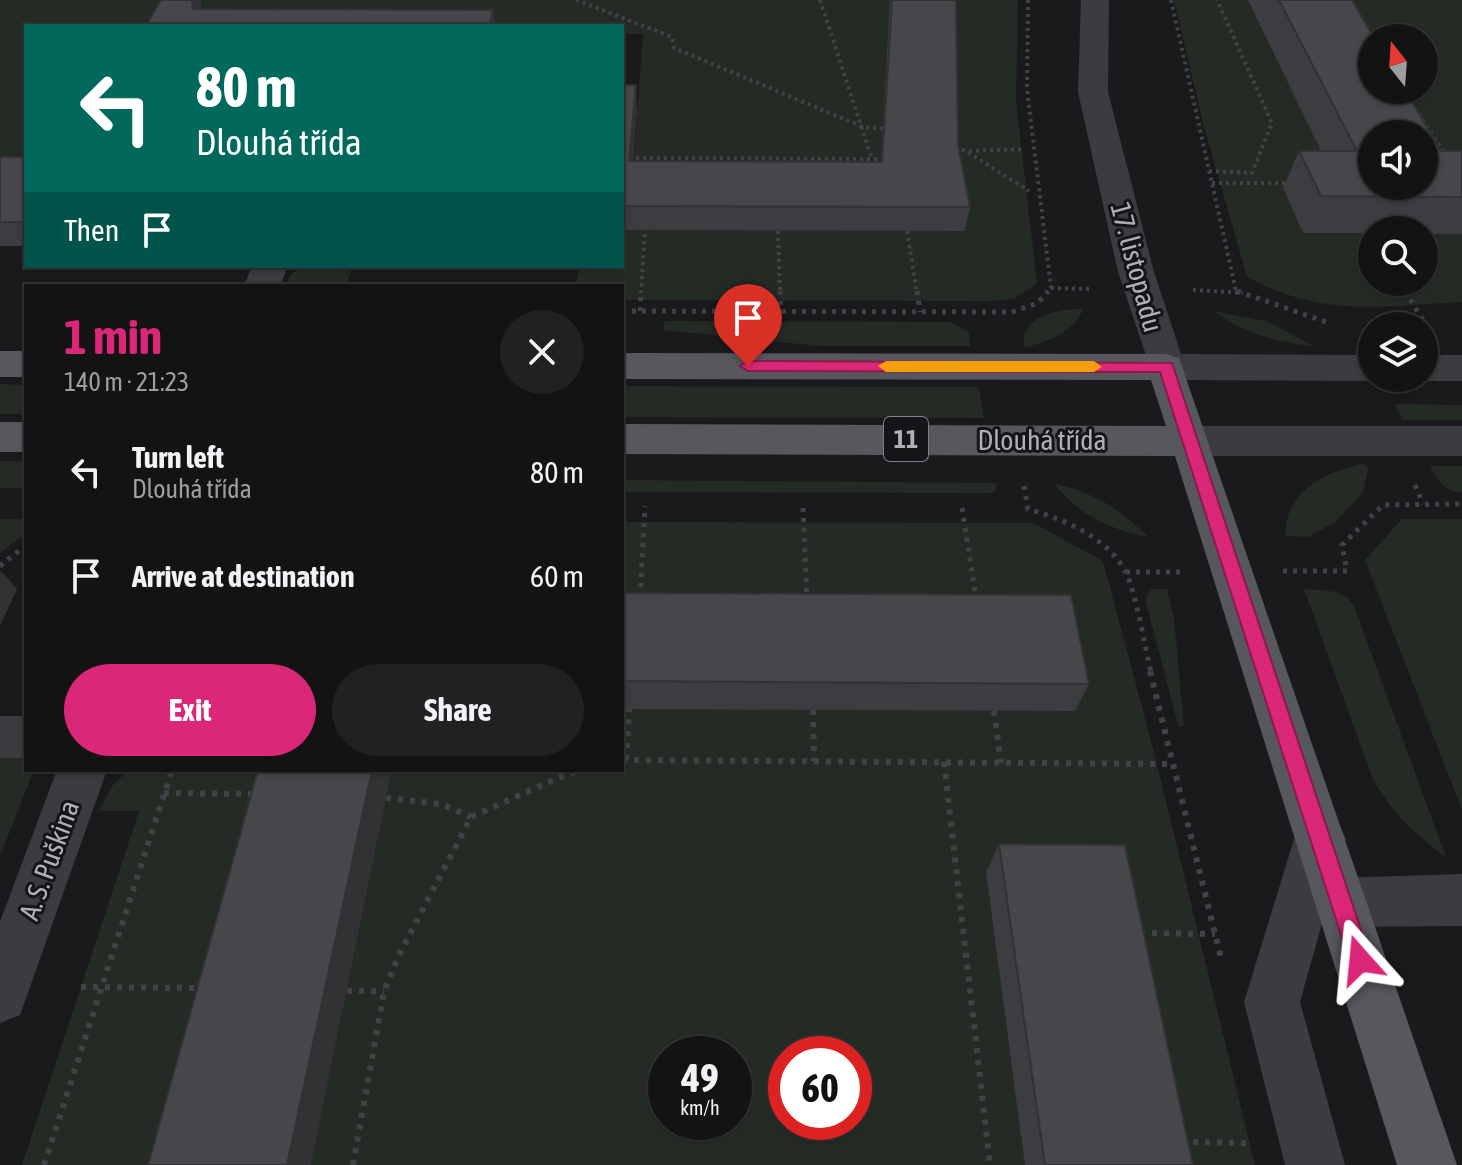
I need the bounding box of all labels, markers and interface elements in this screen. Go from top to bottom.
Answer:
north arrow [1358,24,1438,104]
map controls [1358,24,1438,392]
text: 80 m [196,55,297,119]
icon: left [64,56,168,160]
button: sound [1358,120,1438,200]
text: Dlouhá třída [196,121,362,163]
street label: 17. listopadu [1104,199,1170,335]
icon: arrive [135,208,179,252]
text: Then [64,213,119,247]
button: search [1358,216,1438,296]
pin [714,284,782,366]
icon: arrive [726,296,770,340]
text: 1 min [64,309,162,364]
button: close [500,310,584,394]
button: layers [1358,312,1438,392]
text: 140 m · 21:23 [64,367,189,397]
road number: 11 [884,417,928,461]
street label: Dlouhá třída [978,424,1107,456]
text: Turn left [132,440,224,474]
icon: left [64,450,108,494]
text: 80 m [530,455,584,489]
text: Dlouhá třída [132,474,252,504]
icon: arrive [64,554,108,598]
text: Arrive at destination [132,559,354,593]
text: 60 m [530,559,584,593]
button: Exit [64,664,316,756]
button: Share [332,664,584,756]
street label: A. S. Puškina [13,796,85,924]
position arrow [1318,918,1402,1002]
speed limit sign: 60 [768,1036,872,1140]
text: 49 [681,1055,719,1100]
text: km/h [680,1096,720,1119]

